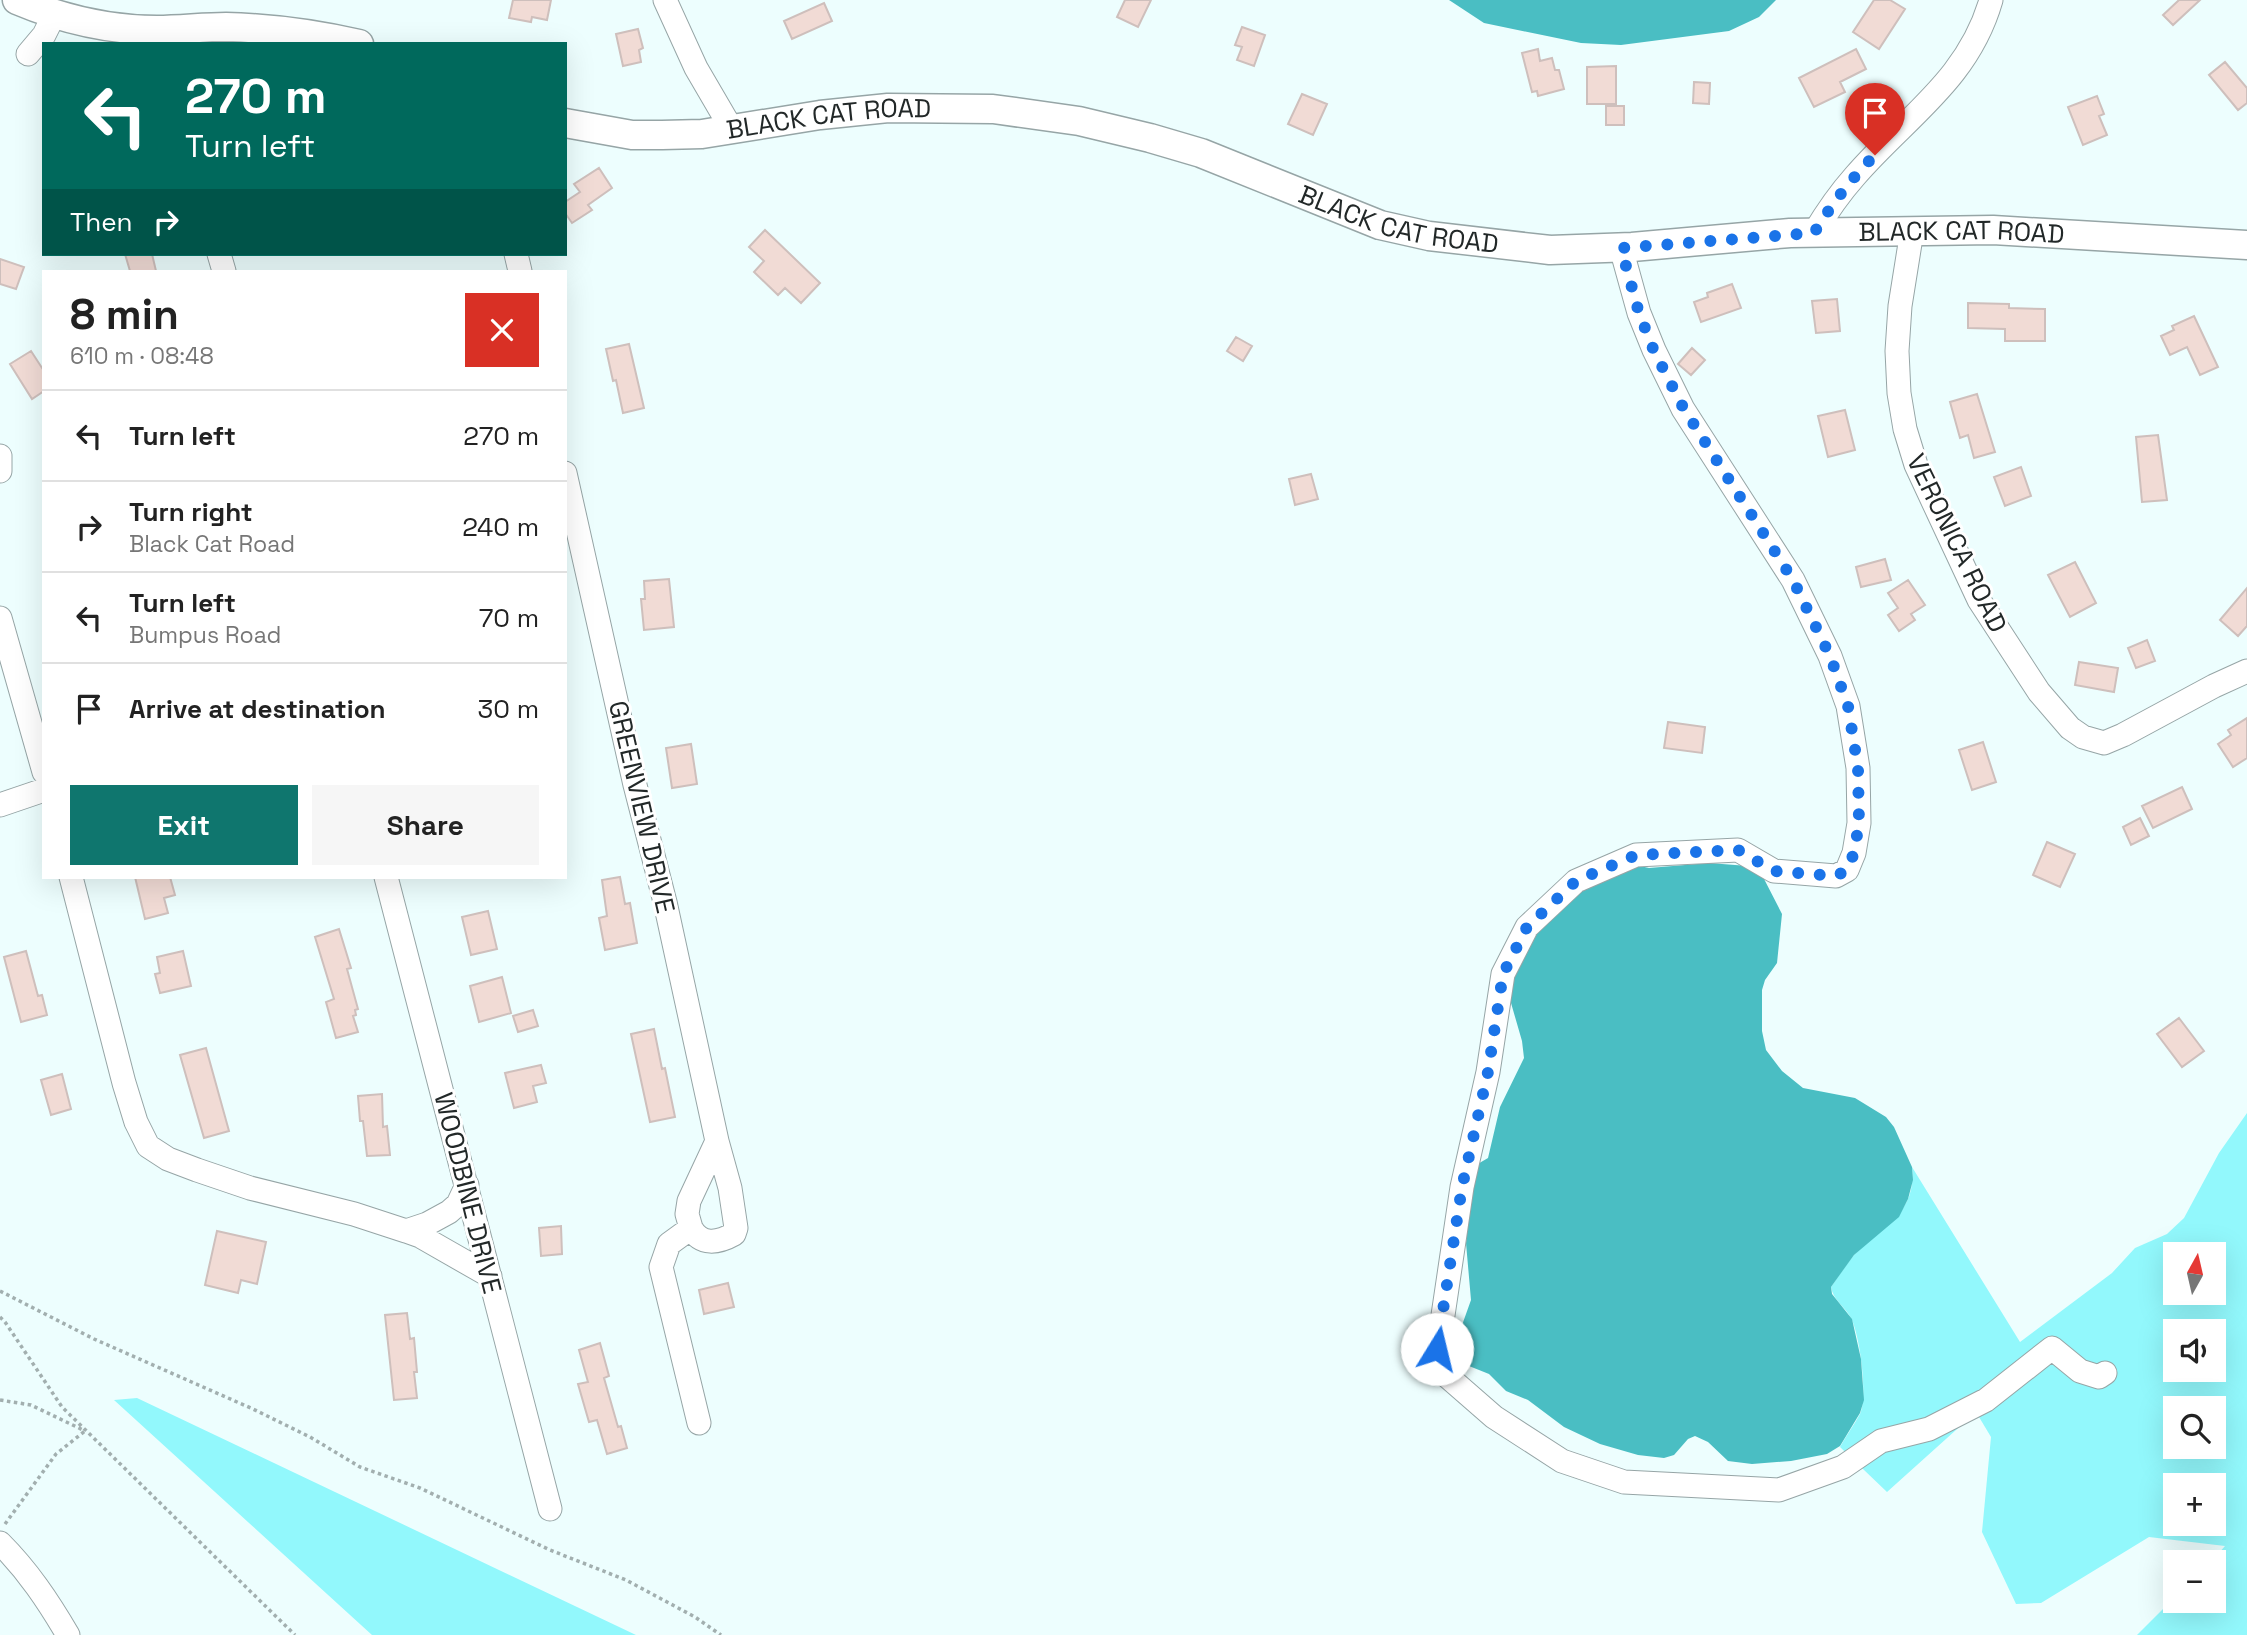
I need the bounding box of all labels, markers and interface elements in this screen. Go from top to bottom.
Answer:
text: 270 m [185,65,327,127]
icon: left [70,70,161,161]
pin [1845,83,1905,155]
street label: BLACK CAT ROAD [724,91,931,147]
icon: arrive [1856,94,1894,132]
text: Turn left [185,126,315,166]
street label: BLACK CAT ROAD [1294,177,1501,261]
icon: right [147,203,185,241]
text: Then [70,205,133,239]
street label: BLACK CAT ROAD [1858,213,2065,251]
text: 8 min [70,288,179,341]
button: close [465,293,539,367]
text: 610 m · 08:48 [70,341,214,371]
icon: left [70,417,108,455]
text: Turn left [129,419,236,453]
text: 270 m [463,419,539,453]
street label: VERONICA ROAD [1899,448,2015,638]
text: Turn right [129,495,253,529]
icon: right [70,508,108,546]
text: 240 m [462,510,539,544]
text: Black Cat Road [129,529,295,559]
text: Turn left [129,586,236,620]
icon: left [70,599,108,637]
text: 70 m [479,601,539,635]
text: Bumpus Road [129,620,281,650]
icon: arrive [70,690,108,728]
text: Arrive at destination [129,692,386,726]
text: 30 m [478,692,539,726]
street label: GREENVIEW DRIVE [601,697,683,917]
button: Exit [70,785,298,865]
button: Share [312,785,539,865]
street label: WOODBINE DRIVE [427,1089,509,1297]
north arrow [2163,1242,2226,1306]
map controls [2163,1242,2226,1613]
position arrow [1400,1312,1474,1386]
button: sound [2163,1319,2226,1382]
button: search [2163,1396,2226,1459]
button: + [2163,1473,2226,1536]
button: − [2163,1550,2226,1613]

